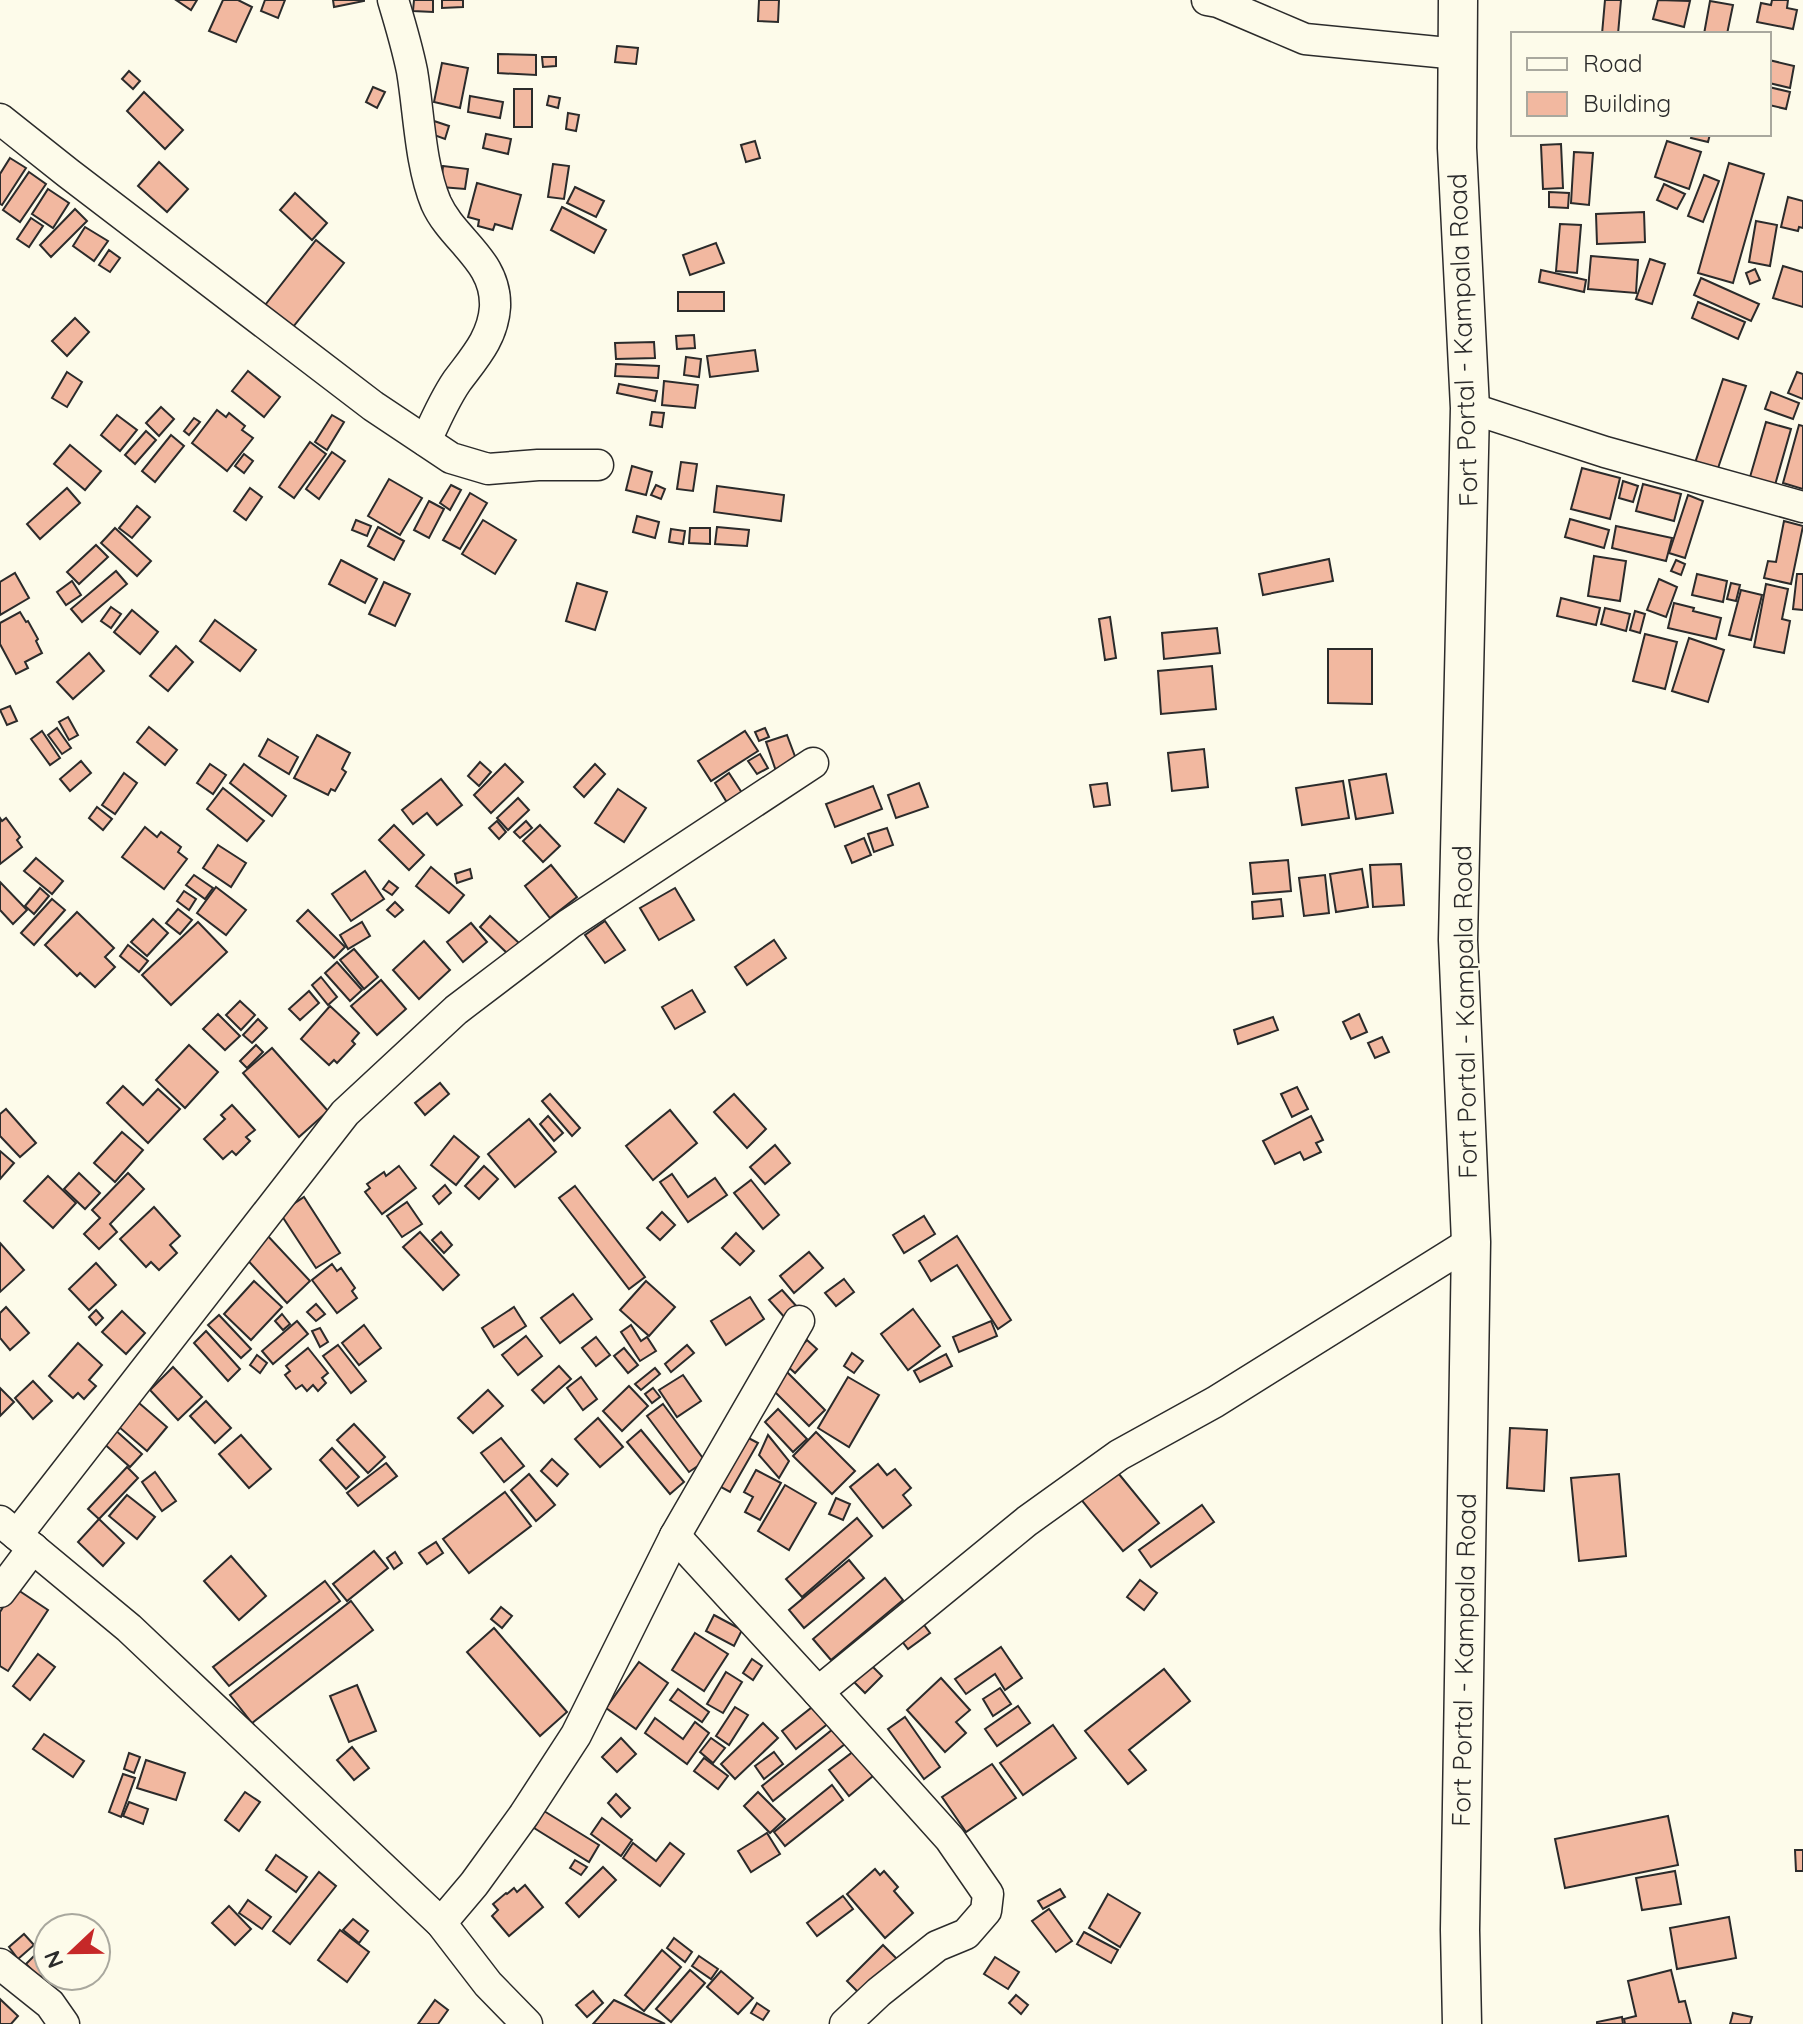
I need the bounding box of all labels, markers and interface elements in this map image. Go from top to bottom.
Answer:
legend [1511,32,1771,136]
text: Road [1583,48,1643,78]
text: Building [1583,88,1671,118]
street label: Fort Portal - Kampala Road [1440,173,1485,507]
street label: Fort Portal - Kampala Road [1445,845,1484,1179]
street label: Fort Portal - Kampala Road [1444,1493,1483,1827]
north arrow [32,1912,112,1992]
text: N [37,1947,69,1972]

